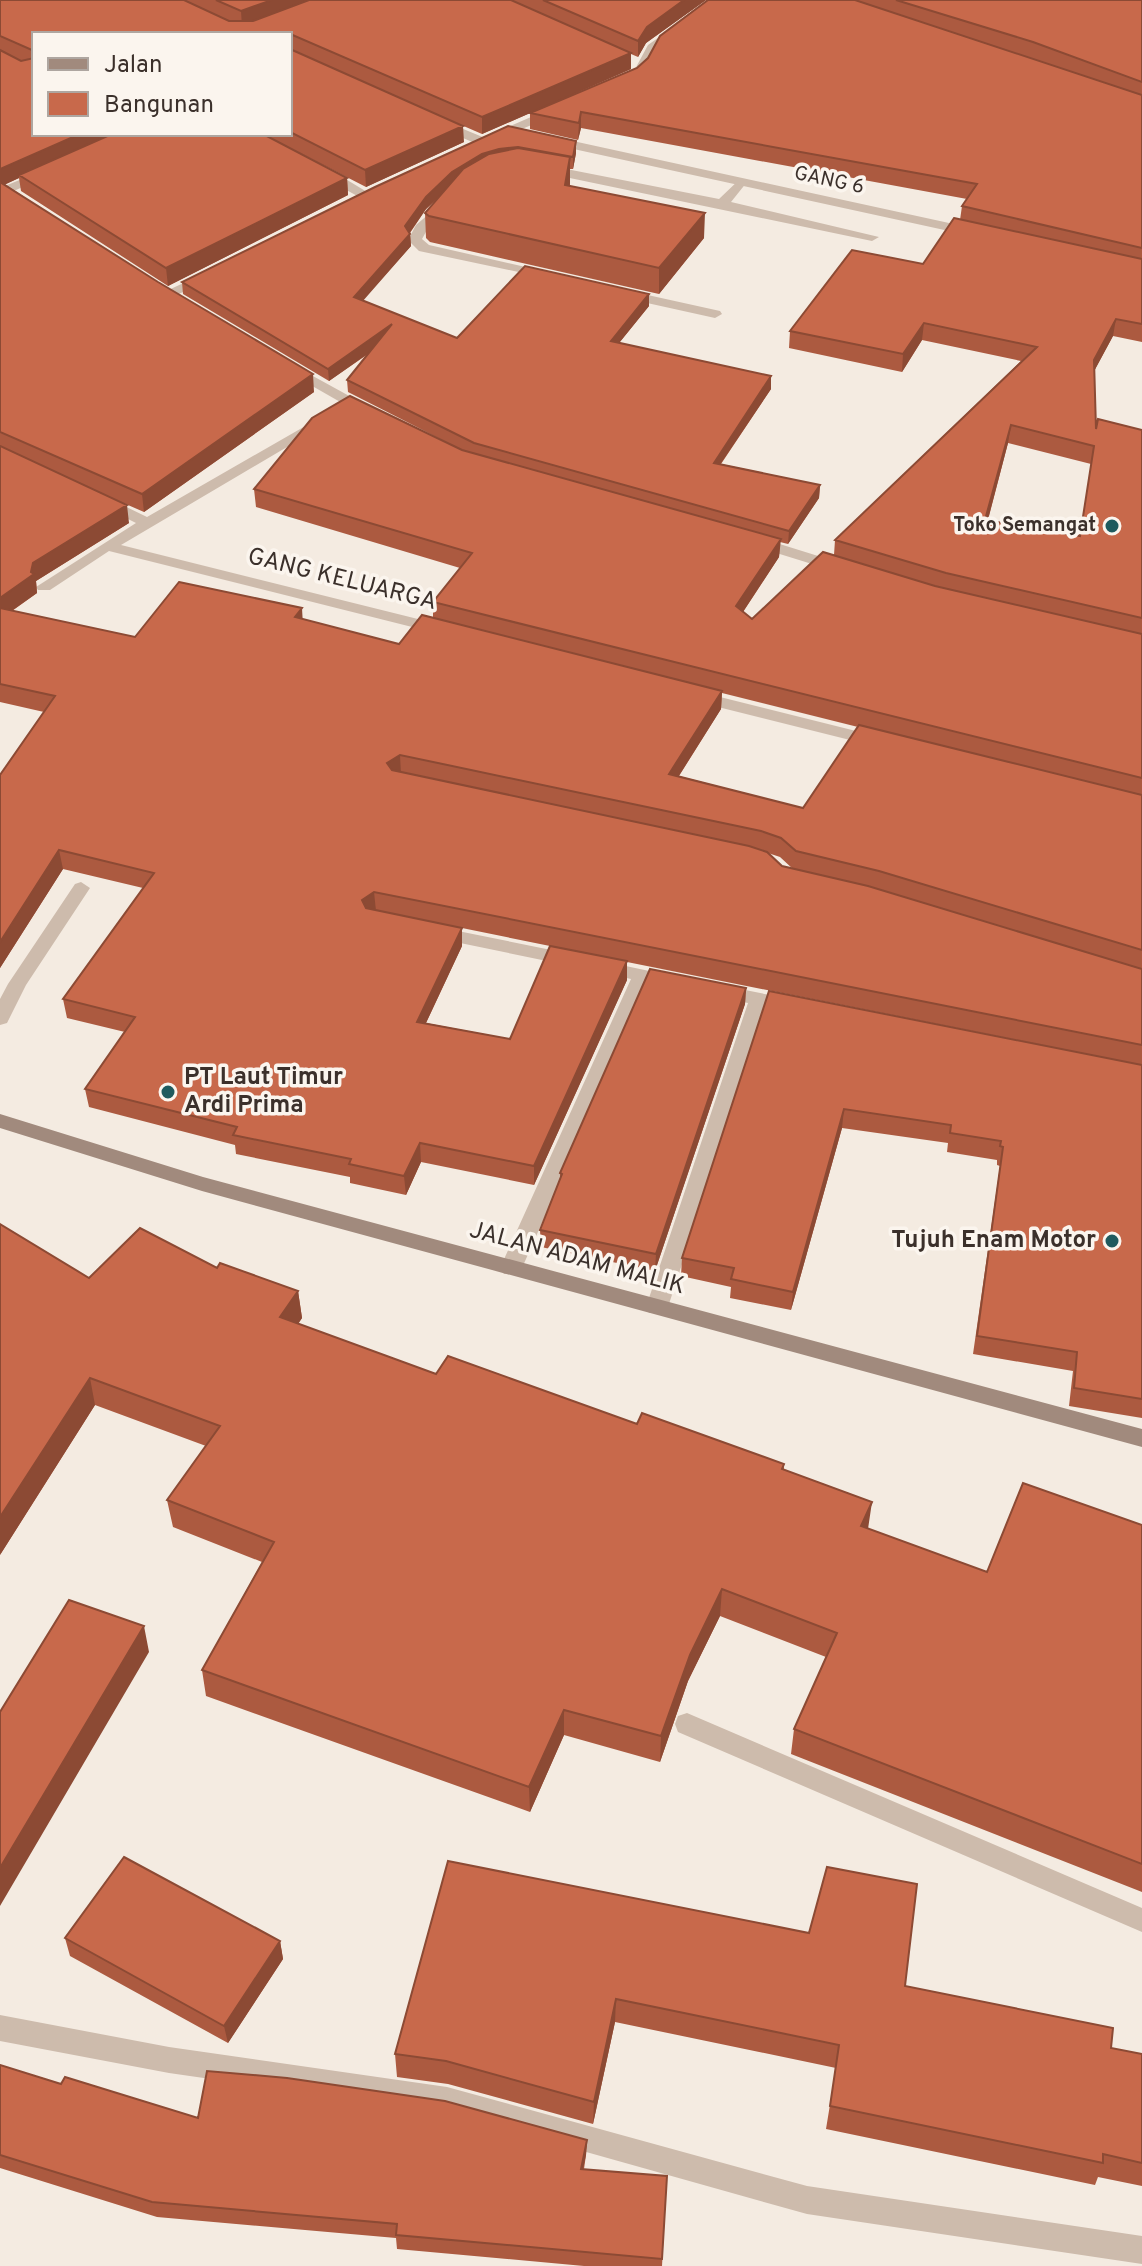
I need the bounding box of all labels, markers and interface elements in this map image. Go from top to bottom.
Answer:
legend [32,32,292,136]
text: Jalan [104,51,162,81]
text: Bangunan [104,91,214,121]
street label: GANG 6 [792,161,866,201]
place label: Toko Semangat [953,513,1096,539]
marker: Toko Semangat [1103,517,1121,535]
street label: GANG KELUARGA [244,542,440,618]
place label: PT Laut Timur Ardi Prima [184,1063,343,1121]
marker: PT Laut Timur Ardi Prima [159,1083,177,1101]
street label: JALAN ADAM MALIK [466,1216,688,1302]
place label: Tujuh Enam Motor [891,1226,1096,1256]
marker: Tujuh Enam Motor [1103,1232,1121,1250]

